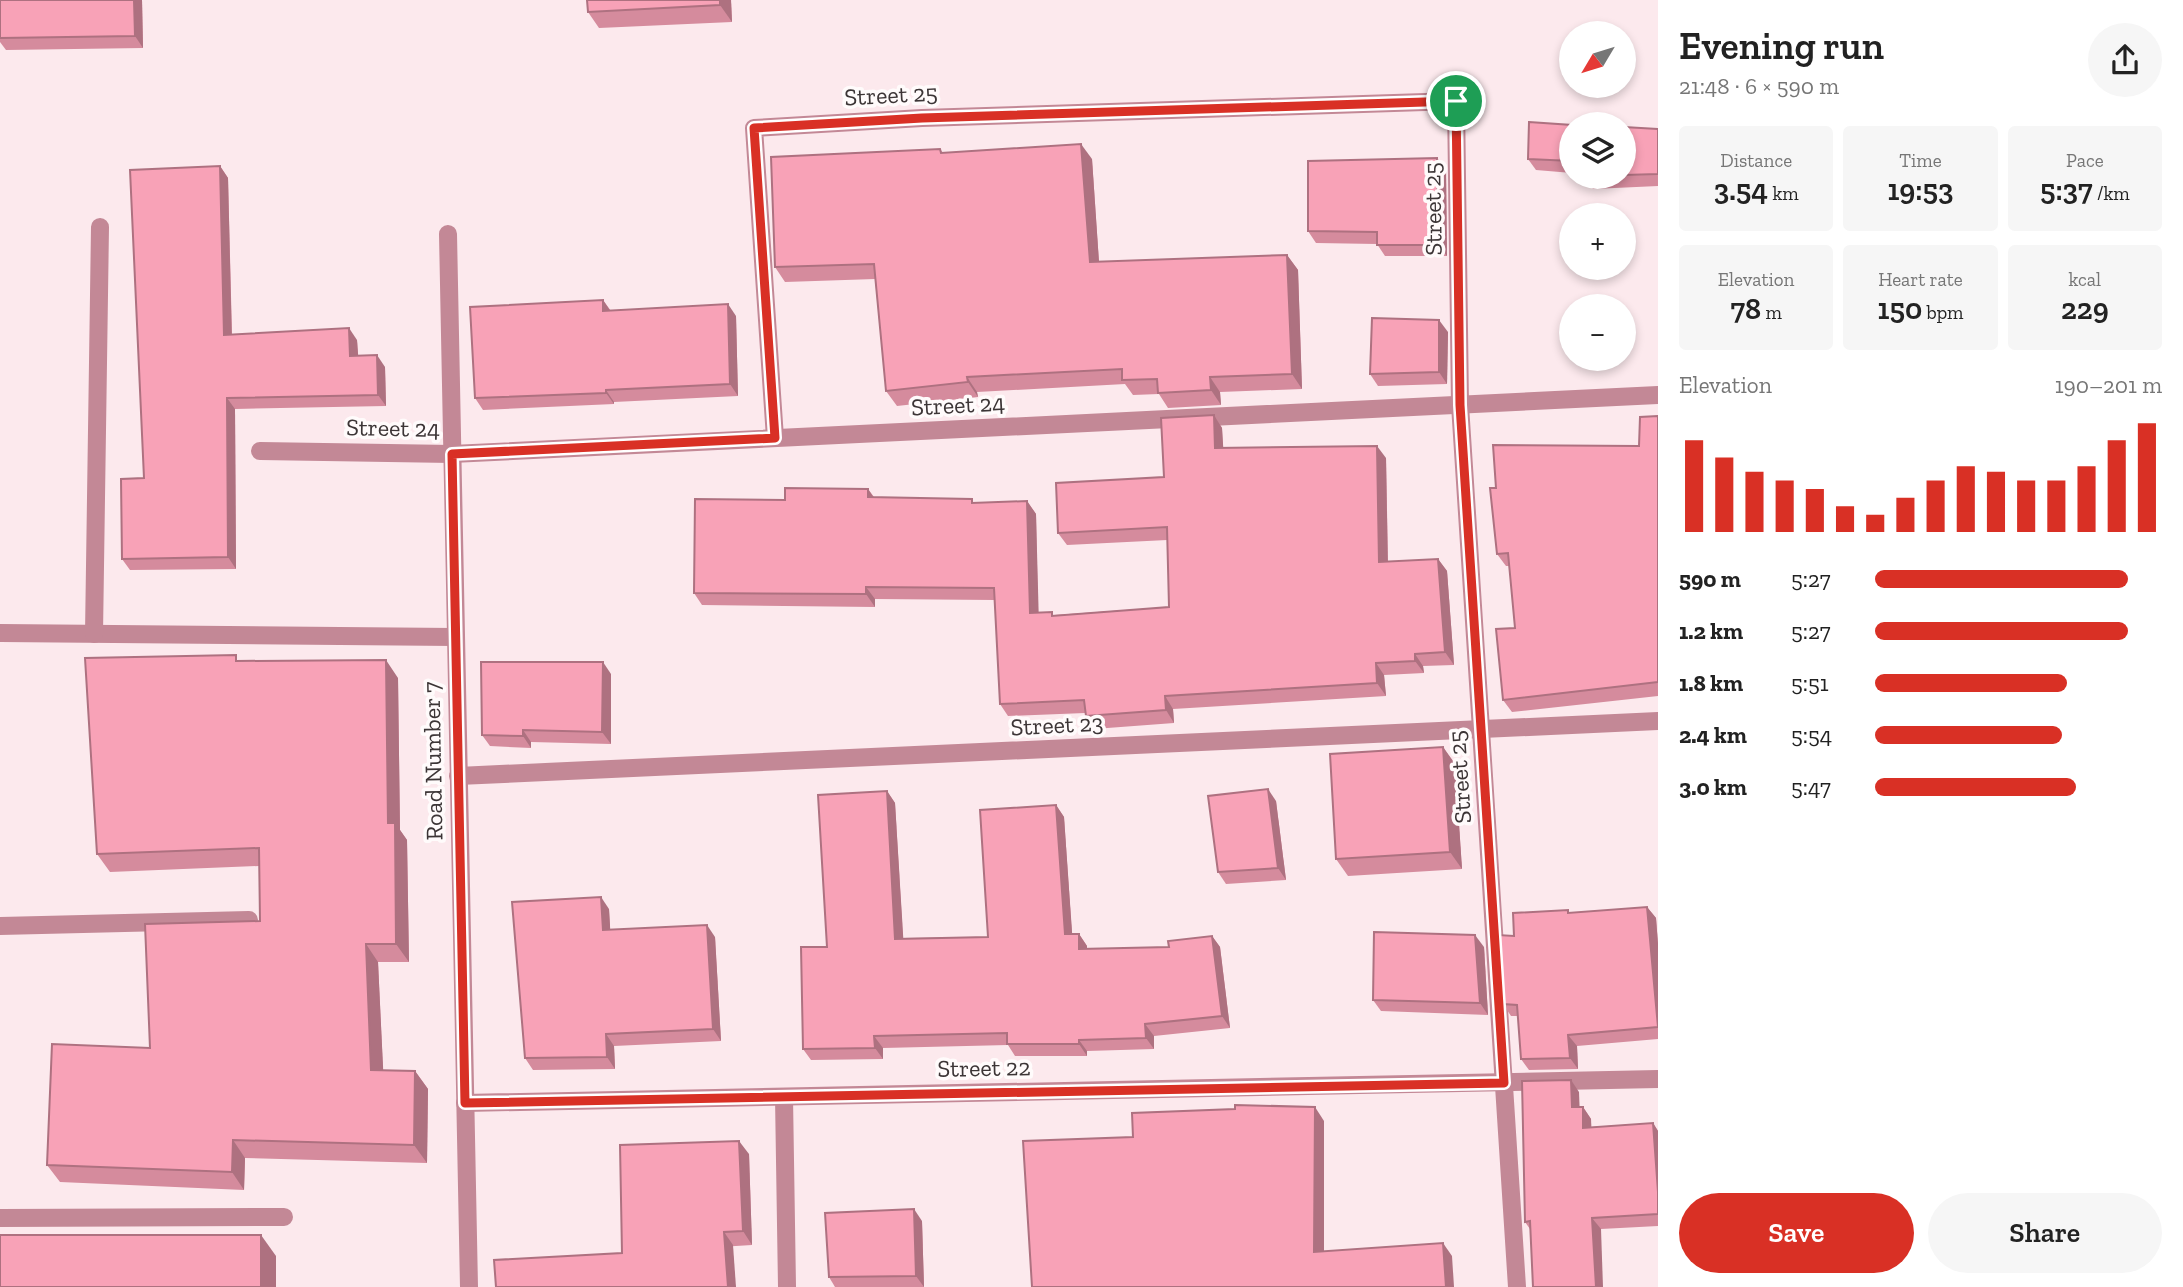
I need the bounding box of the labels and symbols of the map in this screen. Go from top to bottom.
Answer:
north arrow [1559,21,1636,98]
pin [1426,71,1486,131]
street label: Street 25 [844,78,938,111]
street label: Street 25 [1417,162,1448,256]
street label: Street 24 [910,388,1006,421]
street label: Street 24 [346,412,440,443]
street label: Road Number 7 [417,681,448,841]
street label: Street 23 [1010,708,1104,741]
street label: Street 25 [1442,729,1477,825]
street label: Street 22 [937,1052,1031,1083]

